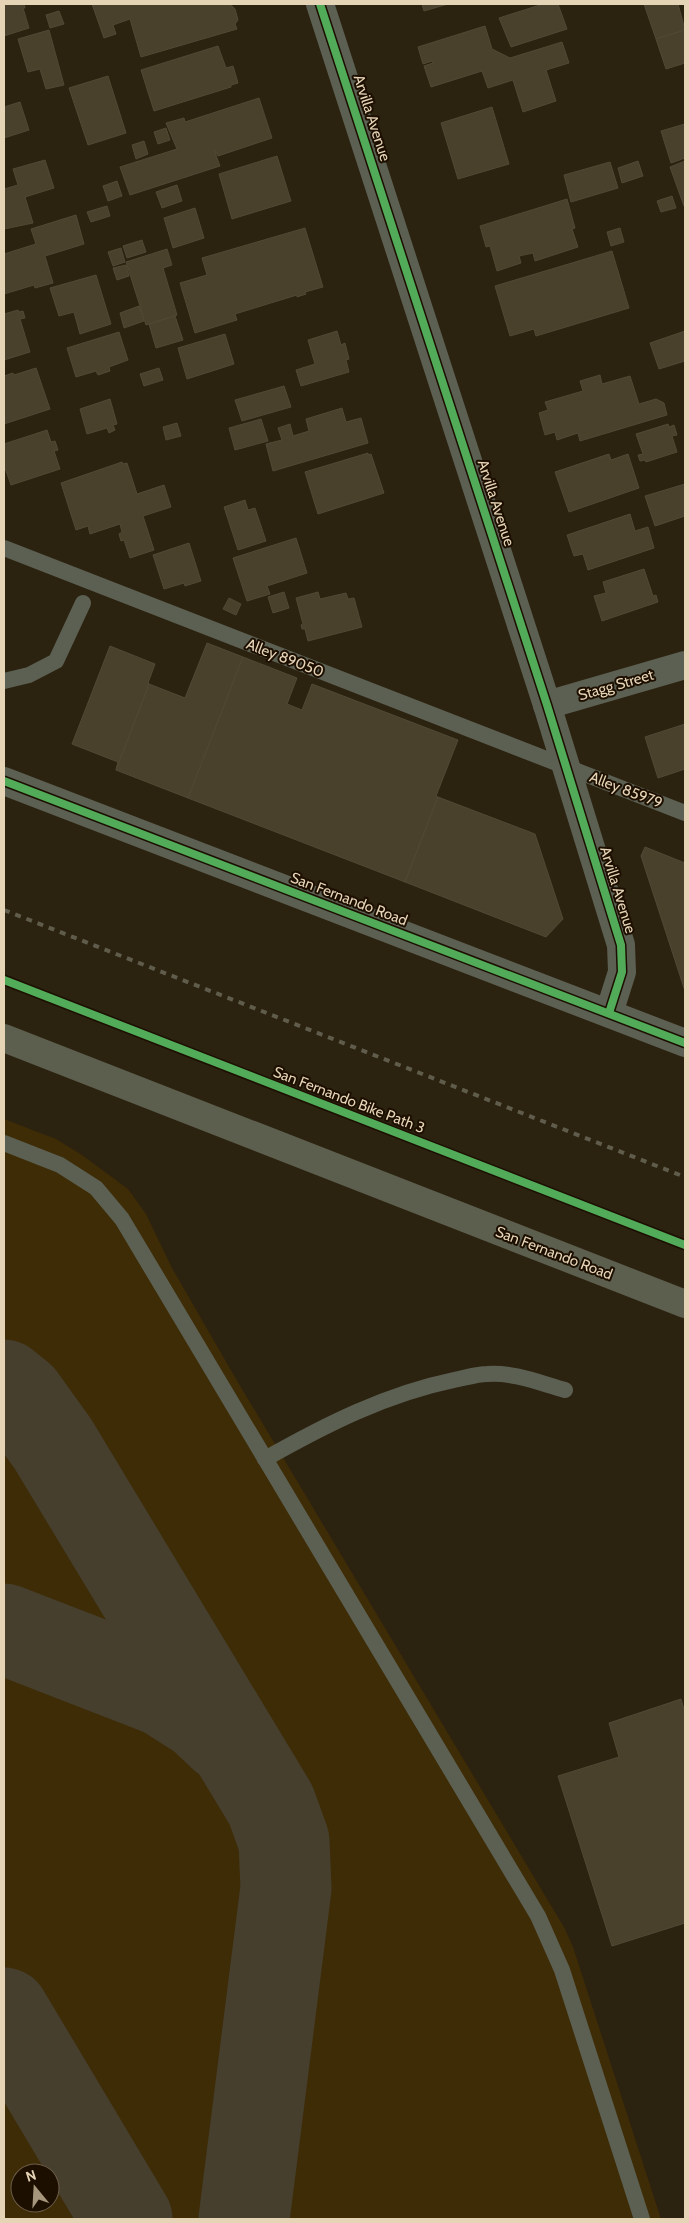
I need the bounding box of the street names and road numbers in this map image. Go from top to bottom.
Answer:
street label: Arvilla Avenue [350,73,395,164]
street label: Arvilla Avenue [474,458,519,549]
street label: Alley 89050 [244,635,326,681]
street label: Stagg Street [576,666,656,704]
street label: Alley 85979 [587,768,665,812]
street label: Arvilla Avenue [596,844,640,936]
street label: San Fernando Road [288,868,410,930]
street label: San Fernando Bike Path 3 [271,1063,427,1137]
street label: San Fernando Road [493,1222,615,1284]

